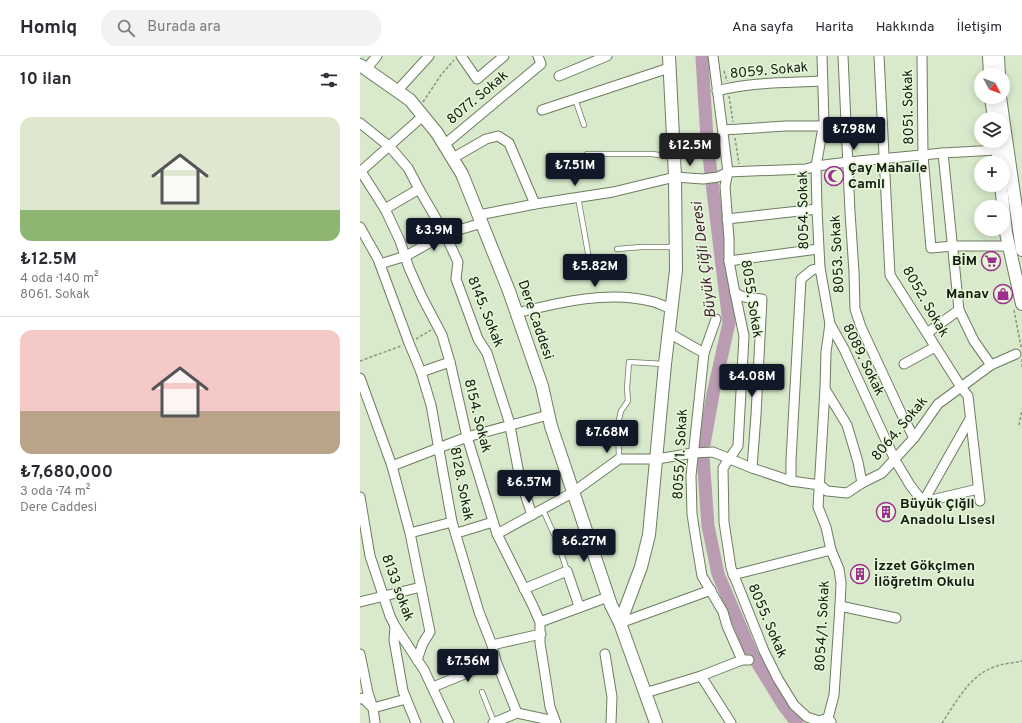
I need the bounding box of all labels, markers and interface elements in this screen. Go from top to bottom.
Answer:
search box [101,10,381,46]
text: Homiq [20,16,77,40]
icon: search [115,17,137,39]
text: Burada ara [147,18,221,37]
text: Ana sayfa [732,19,793,36]
text: Harita [815,19,854,36]
text: Hakkında [876,19,934,36]
text: İletişim [956,19,1002,36]
street label: 8059. Sokak [729,59,809,83]
street label: 8077. Sokak [444,67,512,129]
north arrow [974,68,1010,104]
map controls [974,68,1010,236]
text: 10 ilan [20,69,72,91]
icon: filters [318,69,340,91]
street label: 8051. Sokak [900,69,918,145]
button: layers [974,112,1010,148]
pin: ₺7.98M [821,117,887,151]
text: ₺7.98M [832,122,876,138]
pin: ₺12.5M [657,133,723,167]
text: ₺12.5M [668,138,712,154]
icon: home [144,143,216,215]
pin: ₺7.51M [542,153,608,187]
button: + [974,156,1010,192]
text: ₺7.51M [555,158,595,174]
place label: Çay Mahalle Camii [848,160,927,193]
mosque icon: Çay Mahalle Camii [823,165,845,187]
street label: 8054. Sokak [795,170,813,250]
water label: Büyük Çiğli Deresi [688,199,722,319]
button: − [974,200,1010,236]
street label: 8053. Sokak [827,214,849,294]
pin: ₺3.9M [406,218,462,252]
text: ₺3.9M [415,223,453,239]
text: ₺12.5M [20,249,77,271]
supermarket icon: BİM [980,250,1002,272]
place label: BİM [952,253,977,270]
pin: ₺5.82M [562,254,628,288]
text: ₺5.82M [572,259,618,275]
street label: 8055. Sokak [736,259,766,339]
street label: 8052. Sokak [898,264,952,340]
text: 4 oda · 140 m² [20,271,99,287]
street label: 8145. Sokak [463,274,507,350]
street label: Dere Caddesi [513,278,557,362]
shop icon: Manav [992,283,1014,305]
place label: Manav [946,286,989,303]
text: 8061. Sokak [20,287,90,303]
street label: 8089. Sokak [838,321,888,399]
icon: home [144,356,216,428]
pin: ₺4.08M [719,364,785,398]
text: ₺4.08M [728,369,776,385]
street label: 8154. Sokak [460,377,494,455]
street label: 8064. Sokak [868,393,932,465]
street label: 8055/1. Sokak [670,408,692,500]
pin: ₺7.68M [574,420,640,454]
text: ₺7.68M [585,425,629,441]
street label: 8128. Sokak [445,446,477,522]
text: ₺7,680,000 [20,462,113,484]
pin: ₺6.57M [496,470,562,504]
text: ₺6.57M [506,475,552,491]
text: 3 oda · 74 m² [20,484,90,500]
place label: Büyük Çiğli Anadolu Lisesi [900,496,995,529]
text: Dere Caddesi [20,500,97,516]
building icon: Büyük Çiğli Anadolu Lisesi [875,501,897,523]
pin: ₺6.27M [551,529,617,563]
text: ₺6.27M [562,534,606,550]
street label: 8133 sokak [377,552,417,624]
place label: İzzet Gökçimen İlöğretim Okulu [874,558,975,591]
building icon: İzzet Gökçimen İlöğretim Okulu [849,563,871,585]
street label: 8054/1. Sokak [812,580,834,672]
street label: 8055. Sokak [744,581,790,661]
pin: ₺7.56M [435,649,501,683]
text: ₺7.56M [446,654,490,670]

